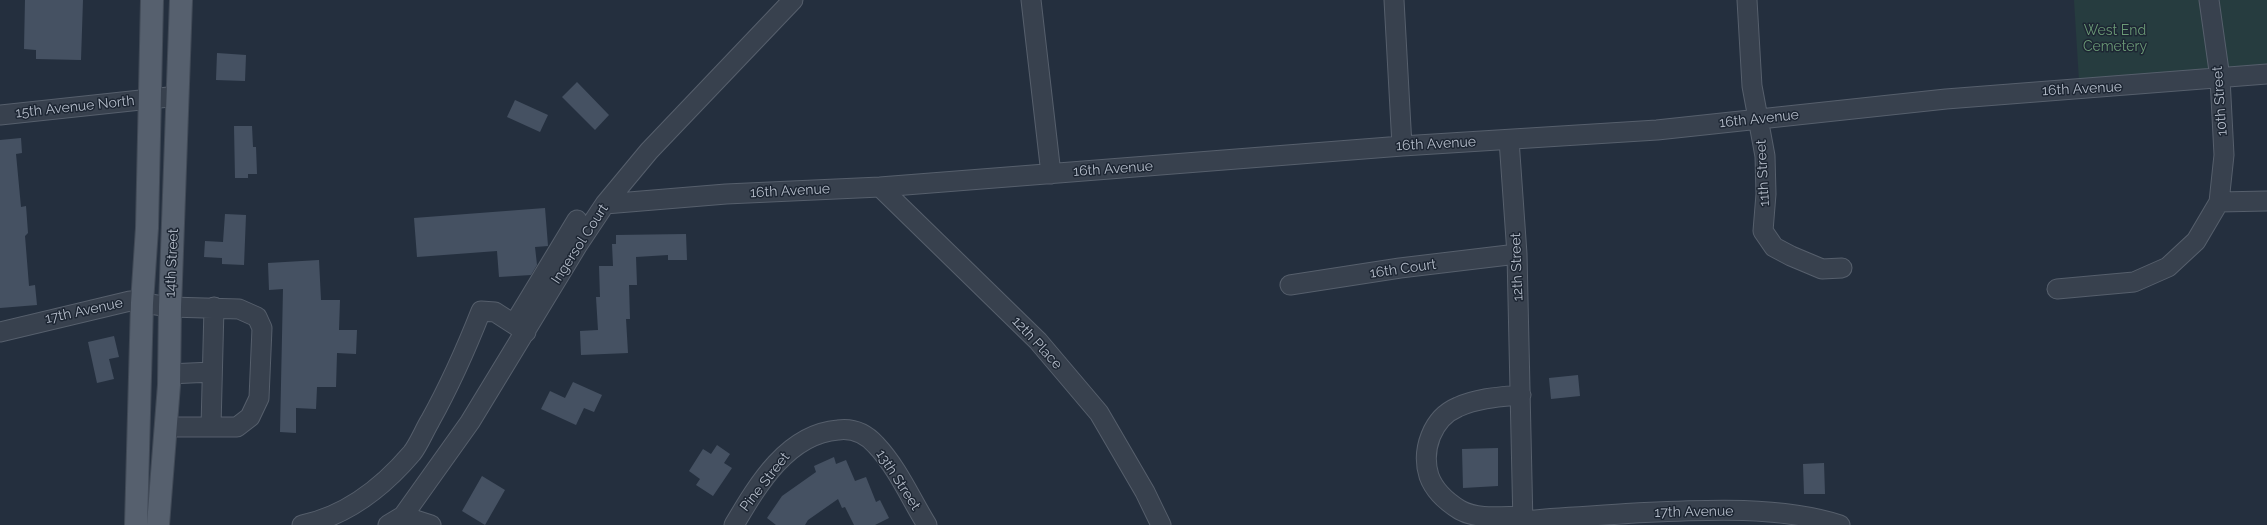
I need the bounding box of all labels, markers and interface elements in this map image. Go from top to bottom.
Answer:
park label: West End Cemetery [2083,23,2147,56]
street label: 10th Street [2209,66,2231,136]
street label: 16th Avenue [2042,79,2122,99]
street label: 15th Avenue North [15,92,135,122]
street label: 16th Avenue [1718,106,1800,132]
street label: 16th Avenue [1396,134,1476,154]
street label: 11th Street [1753,139,1773,207]
street label: 16th Avenue [1073,158,1153,180]
street label: 16th Avenue [750,181,830,201]
street label: Ingersol Court [548,201,612,287]
street label: 14th Street [162,228,182,298]
street label: 12th Street [1507,232,1527,302]
street label: 16th Court [1369,256,1437,282]
street label: 17th Avenue [44,295,124,327]
street label: 12th Place [1008,313,1066,373]
street label: 13th Street [872,447,924,513]
street label: Pine Street [737,449,793,515]
street label: 17th Avenue [1654,503,1734,521]

